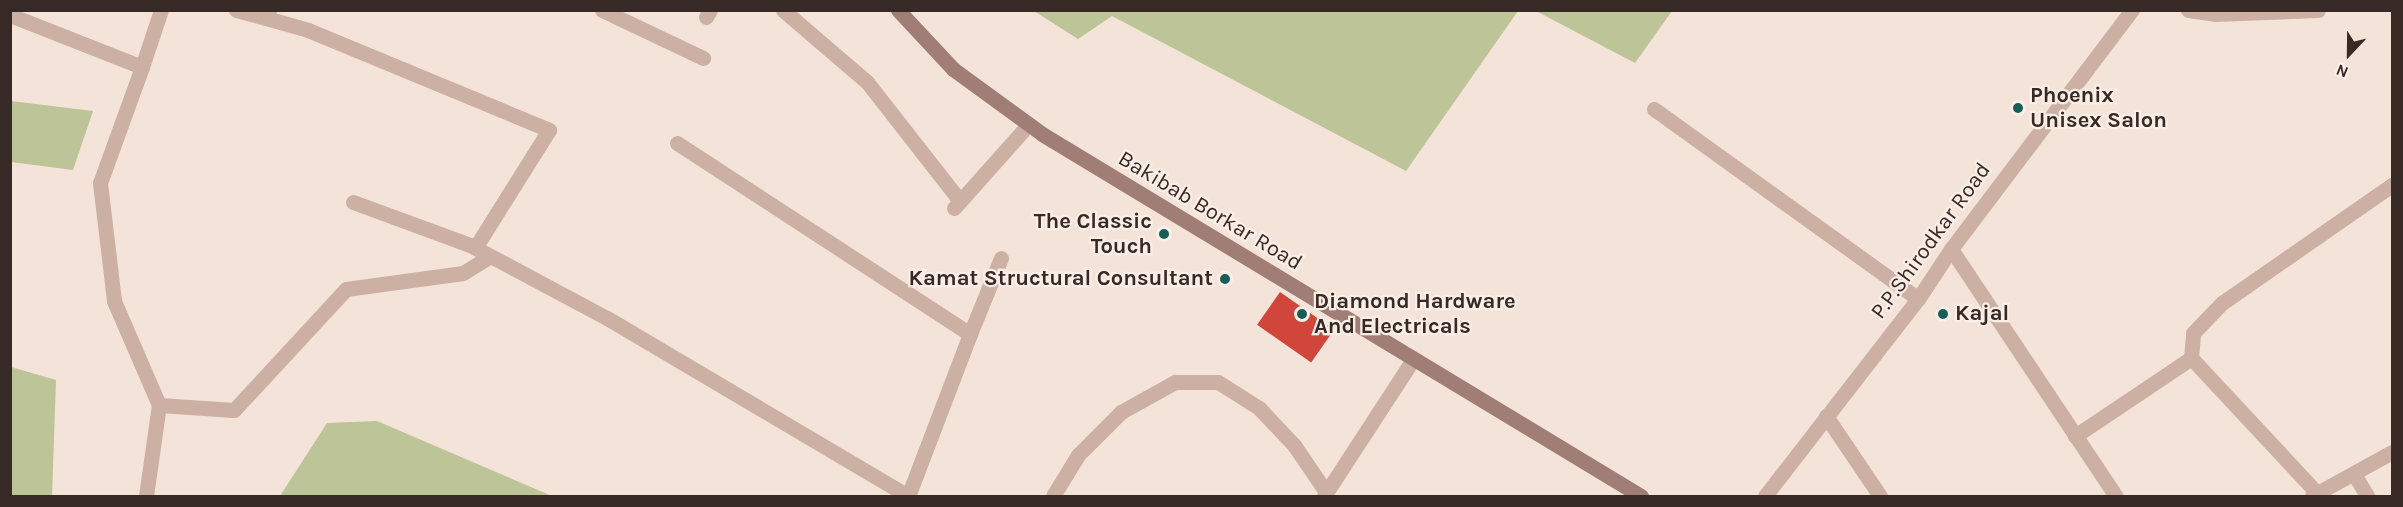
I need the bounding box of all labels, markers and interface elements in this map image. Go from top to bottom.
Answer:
north arrow [2319,24,2379,84]
text: N [2333,60,2351,82]
place label: Phoenix Unisex Salon [2030,82,2167,134]
marker: Phoenix Unisex Salon [2011,101,2025,115]
street label: Bakibab Borkar Road [1113,146,1307,276]
street label: P.P.Shirodkar Road [1865,158,1997,324]
place label: The Classic Touch [1034,208,1152,260]
marker: The Classic Touch [1157,227,1171,241]
place label: Kamat Structural Consultant [909,266,1213,292]
marker: Kamat Structural Consultant [1218,272,1232,286]
place label: Diamond Hardware And Electricals [1314,288,1516,340]
place label: Kajal [1955,301,2009,327]
marker: Diamond Hardware And Electricals [1295,307,1309,321]
marker: Kajal [1936,307,1950,321]

